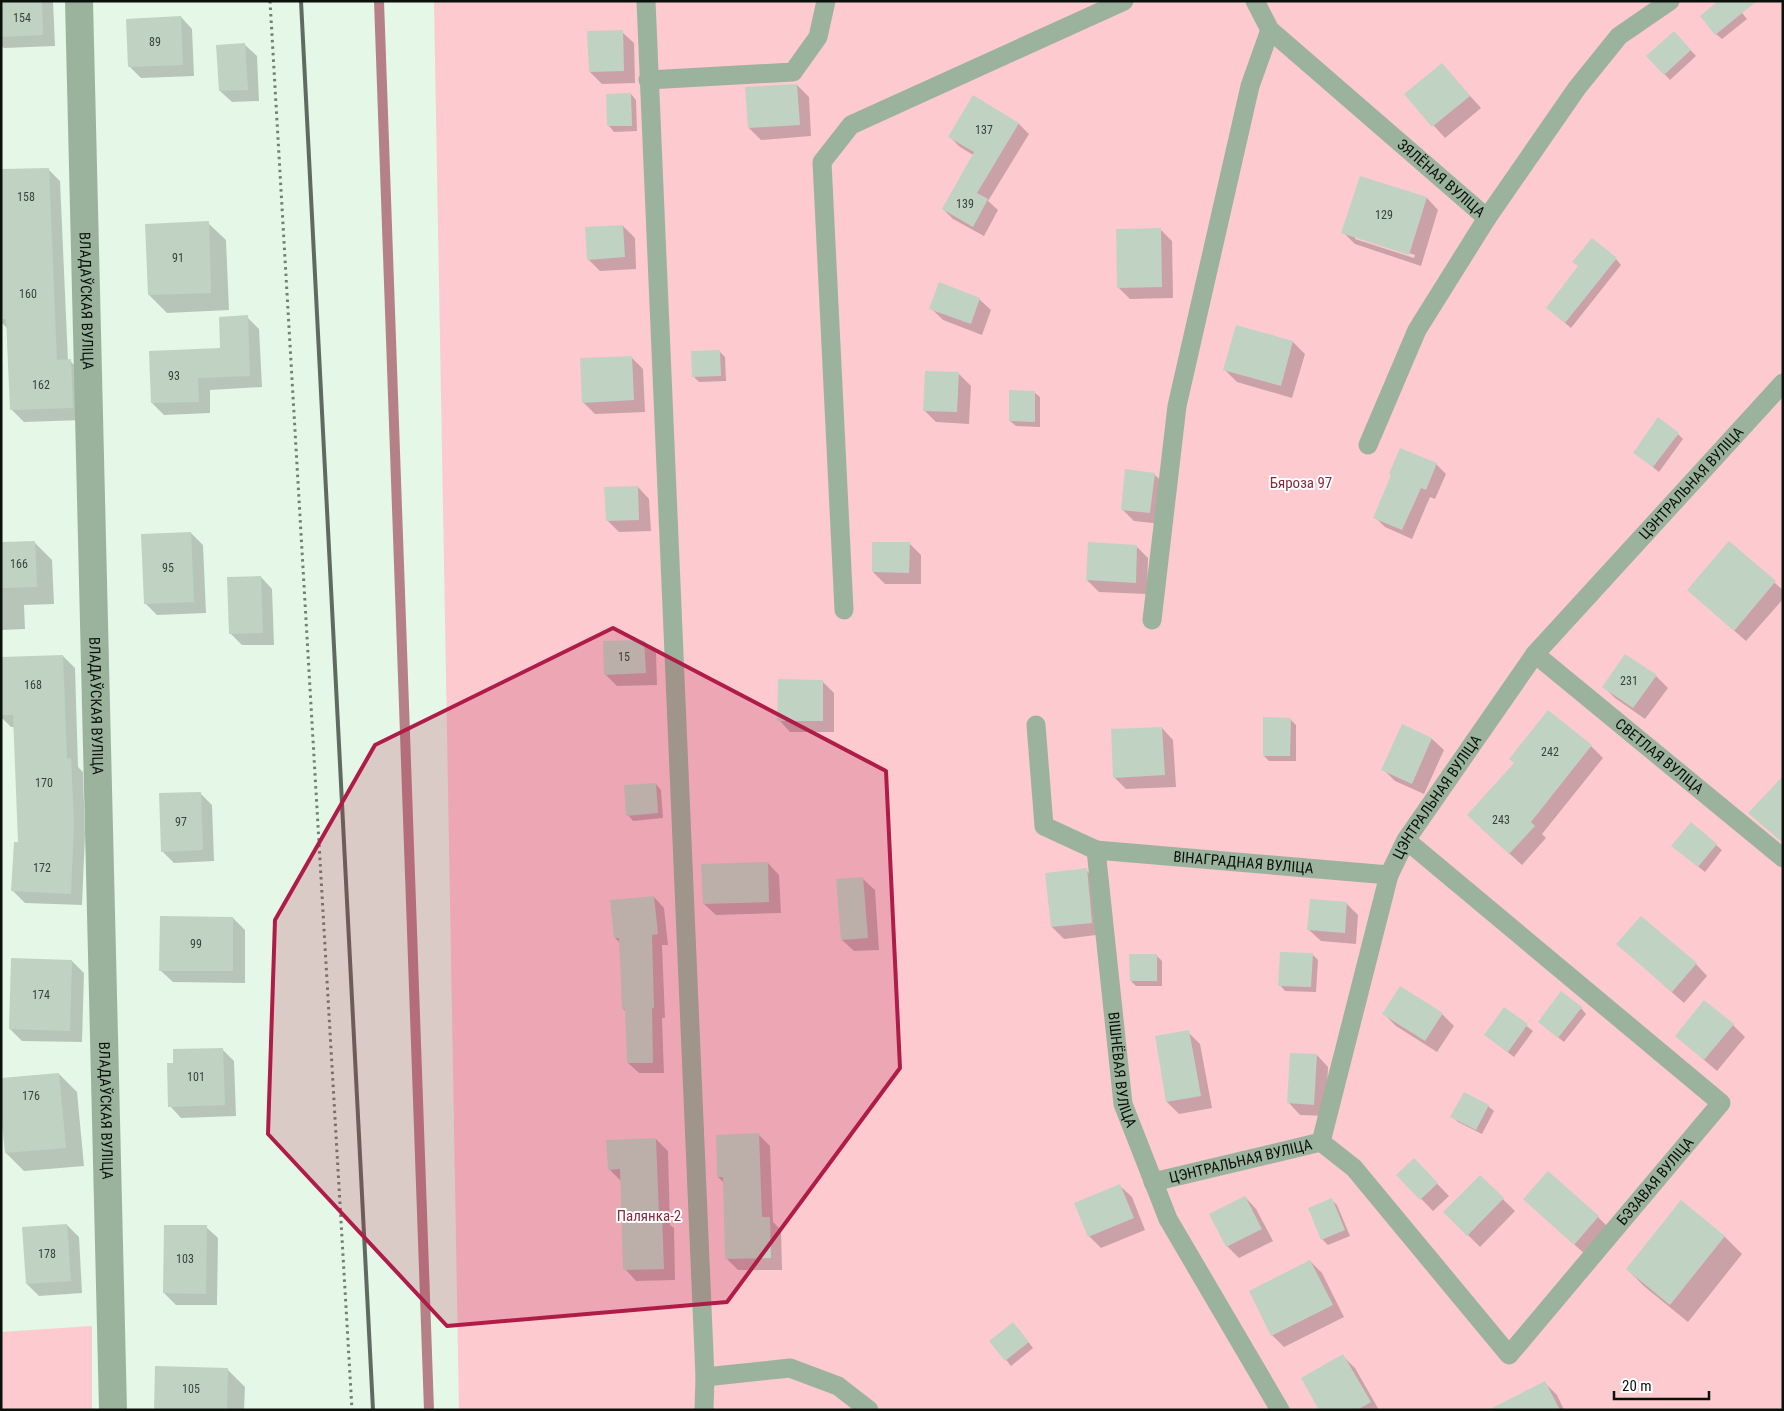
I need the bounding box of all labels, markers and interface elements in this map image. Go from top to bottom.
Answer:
house number: 154 [13,11,31,25]
house number: 89 [149,35,161,49]
house number: 137 [975,123,993,137]
street label: ЗЯЛЁНАЯ ВУЛІЦА [1394,135,1489,221]
house number: 158 [17,190,35,204]
house number: 139 [956,197,974,211]
house number: 129 [1375,208,1393,222]
street label: ВЛАДАЎСКАЯ ВУЛІЦА [76,232,97,370]
house number: 91 [172,251,184,265]
house number: 160 [19,287,37,301]
house number: 93 [168,369,180,383]
house number: 162 [32,378,50,392]
street label: ЦЭНТРАЛЬНАЯ ВУЛІЦА [1635,423,1748,543]
park label: Бяроза 97 [1270,474,1332,492]
house number: 166 [10,557,28,571]
house number: 95 [162,561,174,575]
street label: ВЛАДАЎСКАЯ ВУЛІЦА [85,637,107,775]
house number: 15 [618,650,630,664]
house number: 231 [1620,674,1638,688]
house number: 168 [24,678,42,692]
street label: СВЕТЛАЯ ВУЛІЦА [1612,715,1707,798]
street label: ЦЭНТРАЛЬНАЯ ВУЛІЦА [1389,731,1485,862]
house number: 242 [1541,745,1559,759]
house number: 170 [35,776,53,790]
house number: 243 [1492,813,1510,827]
house number: 97 [175,815,187,829]
street label: ВІНАГРАДНАЯ ВУЛІЦА [1173,848,1315,878]
house number: 172 [33,861,51,875]
house number: 99 [190,937,202,951]
house number: 174 [32,988,50,1002]
street label: ВІШНЁВАЯ ВУЛІЦА [1104,1011,1140,1130]
street label: ВЛАДАЎСКАЯ ВУЛІЦА [95,1042,116,1180]
house number: 101 [187,1070,205,1084]
house number: 176 [22,1089,40,1103]
street label: БЭЗАВАЯ ВУЛІЦА [1613,1133,1698,1229]
street label: ЦЭНТРАЛЬНАЯ ВУЛІЦА [1167,1135,1314,1187]
park label: Палянка-2 [617,1207,681,1225]
house number: 178 [38,1247,56,1261]
house number: 103 [176,1252,194,1266]
scale bar [1614,1368,1709,1400]
text: 20 m [1622,1377,1652,1395]
house number: 105 [182,1382,200,1396]

